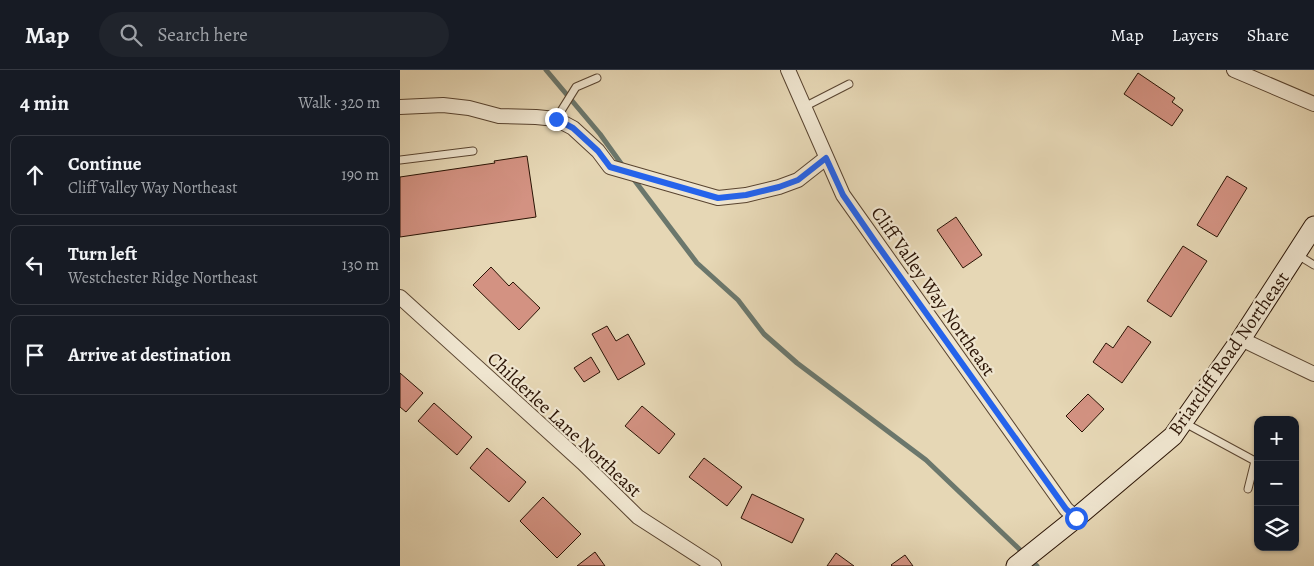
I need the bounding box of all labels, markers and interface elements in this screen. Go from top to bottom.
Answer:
search box [99,12,449,57]
text: Map [25,19,69,51]
icon: search [117,21,145,49]
text: Search here [157,22,248,48]
text: Map [1111,23,1144,47]
text: Layers [1172,23,1219,47]
text: Share [1247,23,1289,47]
text: 4 min [20,89,69,117]
text: Walk · 320 m [298,92,380,114]
route end [545,108,568,131]
text: Continue [68,151,142,177]
icon: ahead [21,161,49,189]
text: 190 m [341,164,379,186]
text: Cliff Valley Way Northeast [68,177,237,199]
street label: Cliff Valley Way Northeast [865,202,1002,381]
text: Turn left [68,241,137,267]
icon: left [21,251,49,279]
text: 130 m [342,254,379,276]
street label: Briarcliff Road Northeast [1162,266,1295,441]
text: Westchester Ridge Northeast [68,267,258,289]
icon: arrive [21,341,49,369]
text: Arrive at destination [68,342,231,368]
street label: Childerlee Lane Northeast [481,346,647,503]
map controls [1254,416,1299,551]
button: + [1254,416,1299,461]
button: − [1254,461,1299,506]
button: layers [1254,506,1299,551]
route start [1065,507,1088,530]

